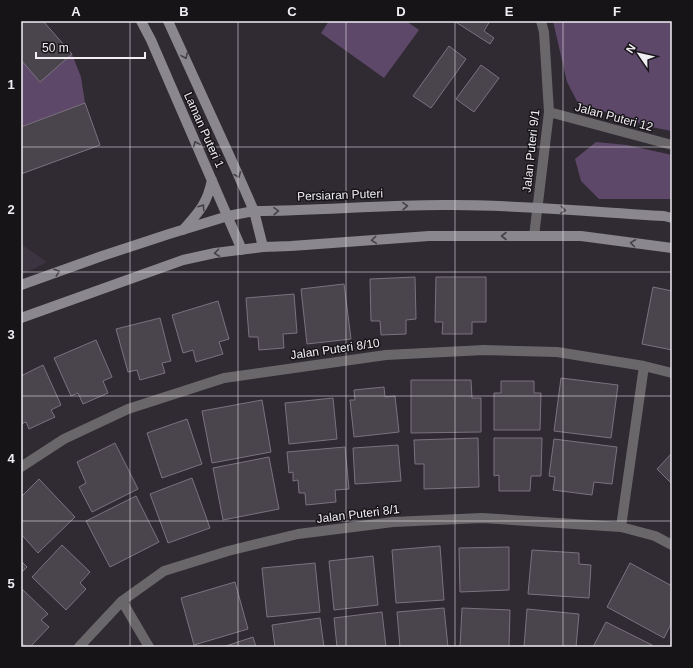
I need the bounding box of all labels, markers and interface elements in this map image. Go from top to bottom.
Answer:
text: A [71,4,81,19]
text: B [179,4,189,19]
text: C [287,4,297,19]
text: D [396,4,406,19]
text: E [505,4,514,19]
text: F [613,4,621,19]
scale bar [36,34,145,60]
north arrow [619,34,659,74]
text: 50 m [42,41,69,55]
text: N [624,42,638,55]
one-way arrow [180,52,188,60]
text: 1 [7,77,15,92]
street label: Laman Puteri 1 [181,90,227,170]
street label: Jalan Puteri 12 [574,100,655,134]
street label: Jalan Puteri 9/1 [520,108,542,193]
one-way arrow [193,141,201,149]
one-way arrow [234,171,242,178]
street label: Persiaran Puteri [297,187,383,203]
text: 2 [7,202,15,217]
one-way arrow [402,202,408,210]
one-way arrow [197,204,205,211]
one-way arrow [560,206,566,215]
one-way arrow [273,207,279,215]
one-way arrow [501,232,507,240]
one-way arrow [371,235,377,244]
one-way arrow [630,239,636,248]
one-way arrow [214,248,220,257]
one-way arrow [54,268,61,276]
text: 3 [7,327,15,342]
street label: Jalan Puteri 8/10 [289,336,381,362]
text: 4 [7,451,15,466]
street label: Jalan Puteri 8/1 [316,502,401,526]
text: 5 [7,576,15,591]

